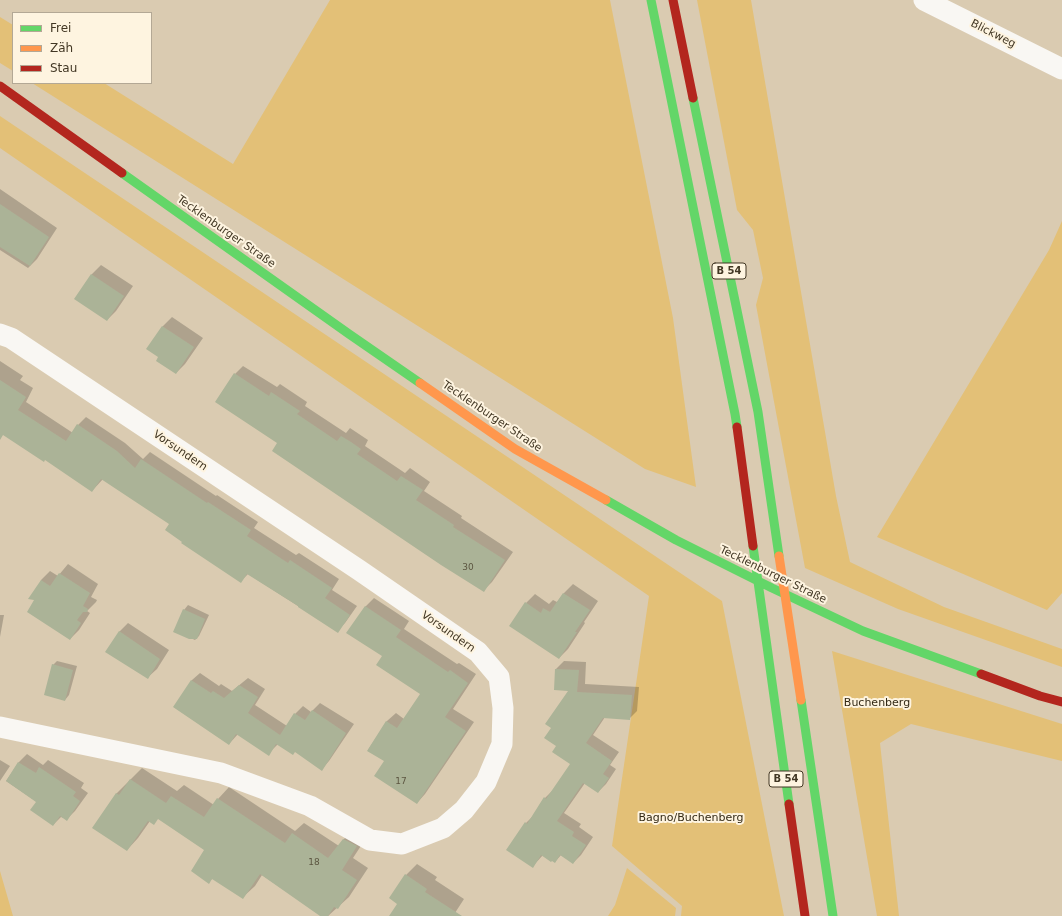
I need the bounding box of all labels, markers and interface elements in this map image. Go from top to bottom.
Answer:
legend [12,12,152,84]
street label: Blickweg [968,17,1018,51]
text: Frei [50,21,71,35]
text: Zäh [50,41,73,55]
text: Stau [50,61,77,75]
street label: Tecklenburger Straße [174,193,278,271]
road number: B 54 [712,263,746,279]
street label: Tecklenburger Straße [440,379,544,455]
street label: Vorsundern [150,428,210,474]
street label: Tecklenburger Straße [717,543,829,607]
house number: 30 [462,563,474,573]
street label: Vorsundern [419,609,477,655]
park label: Buchenberg [844,696,910,710]
road number: B 54 [769,771,803,787]
house number: 17 [395,777,407,787]
park label: Bagno/Buchenberg [638,811,744,825]
house number: 18 [308,858,320,868]

